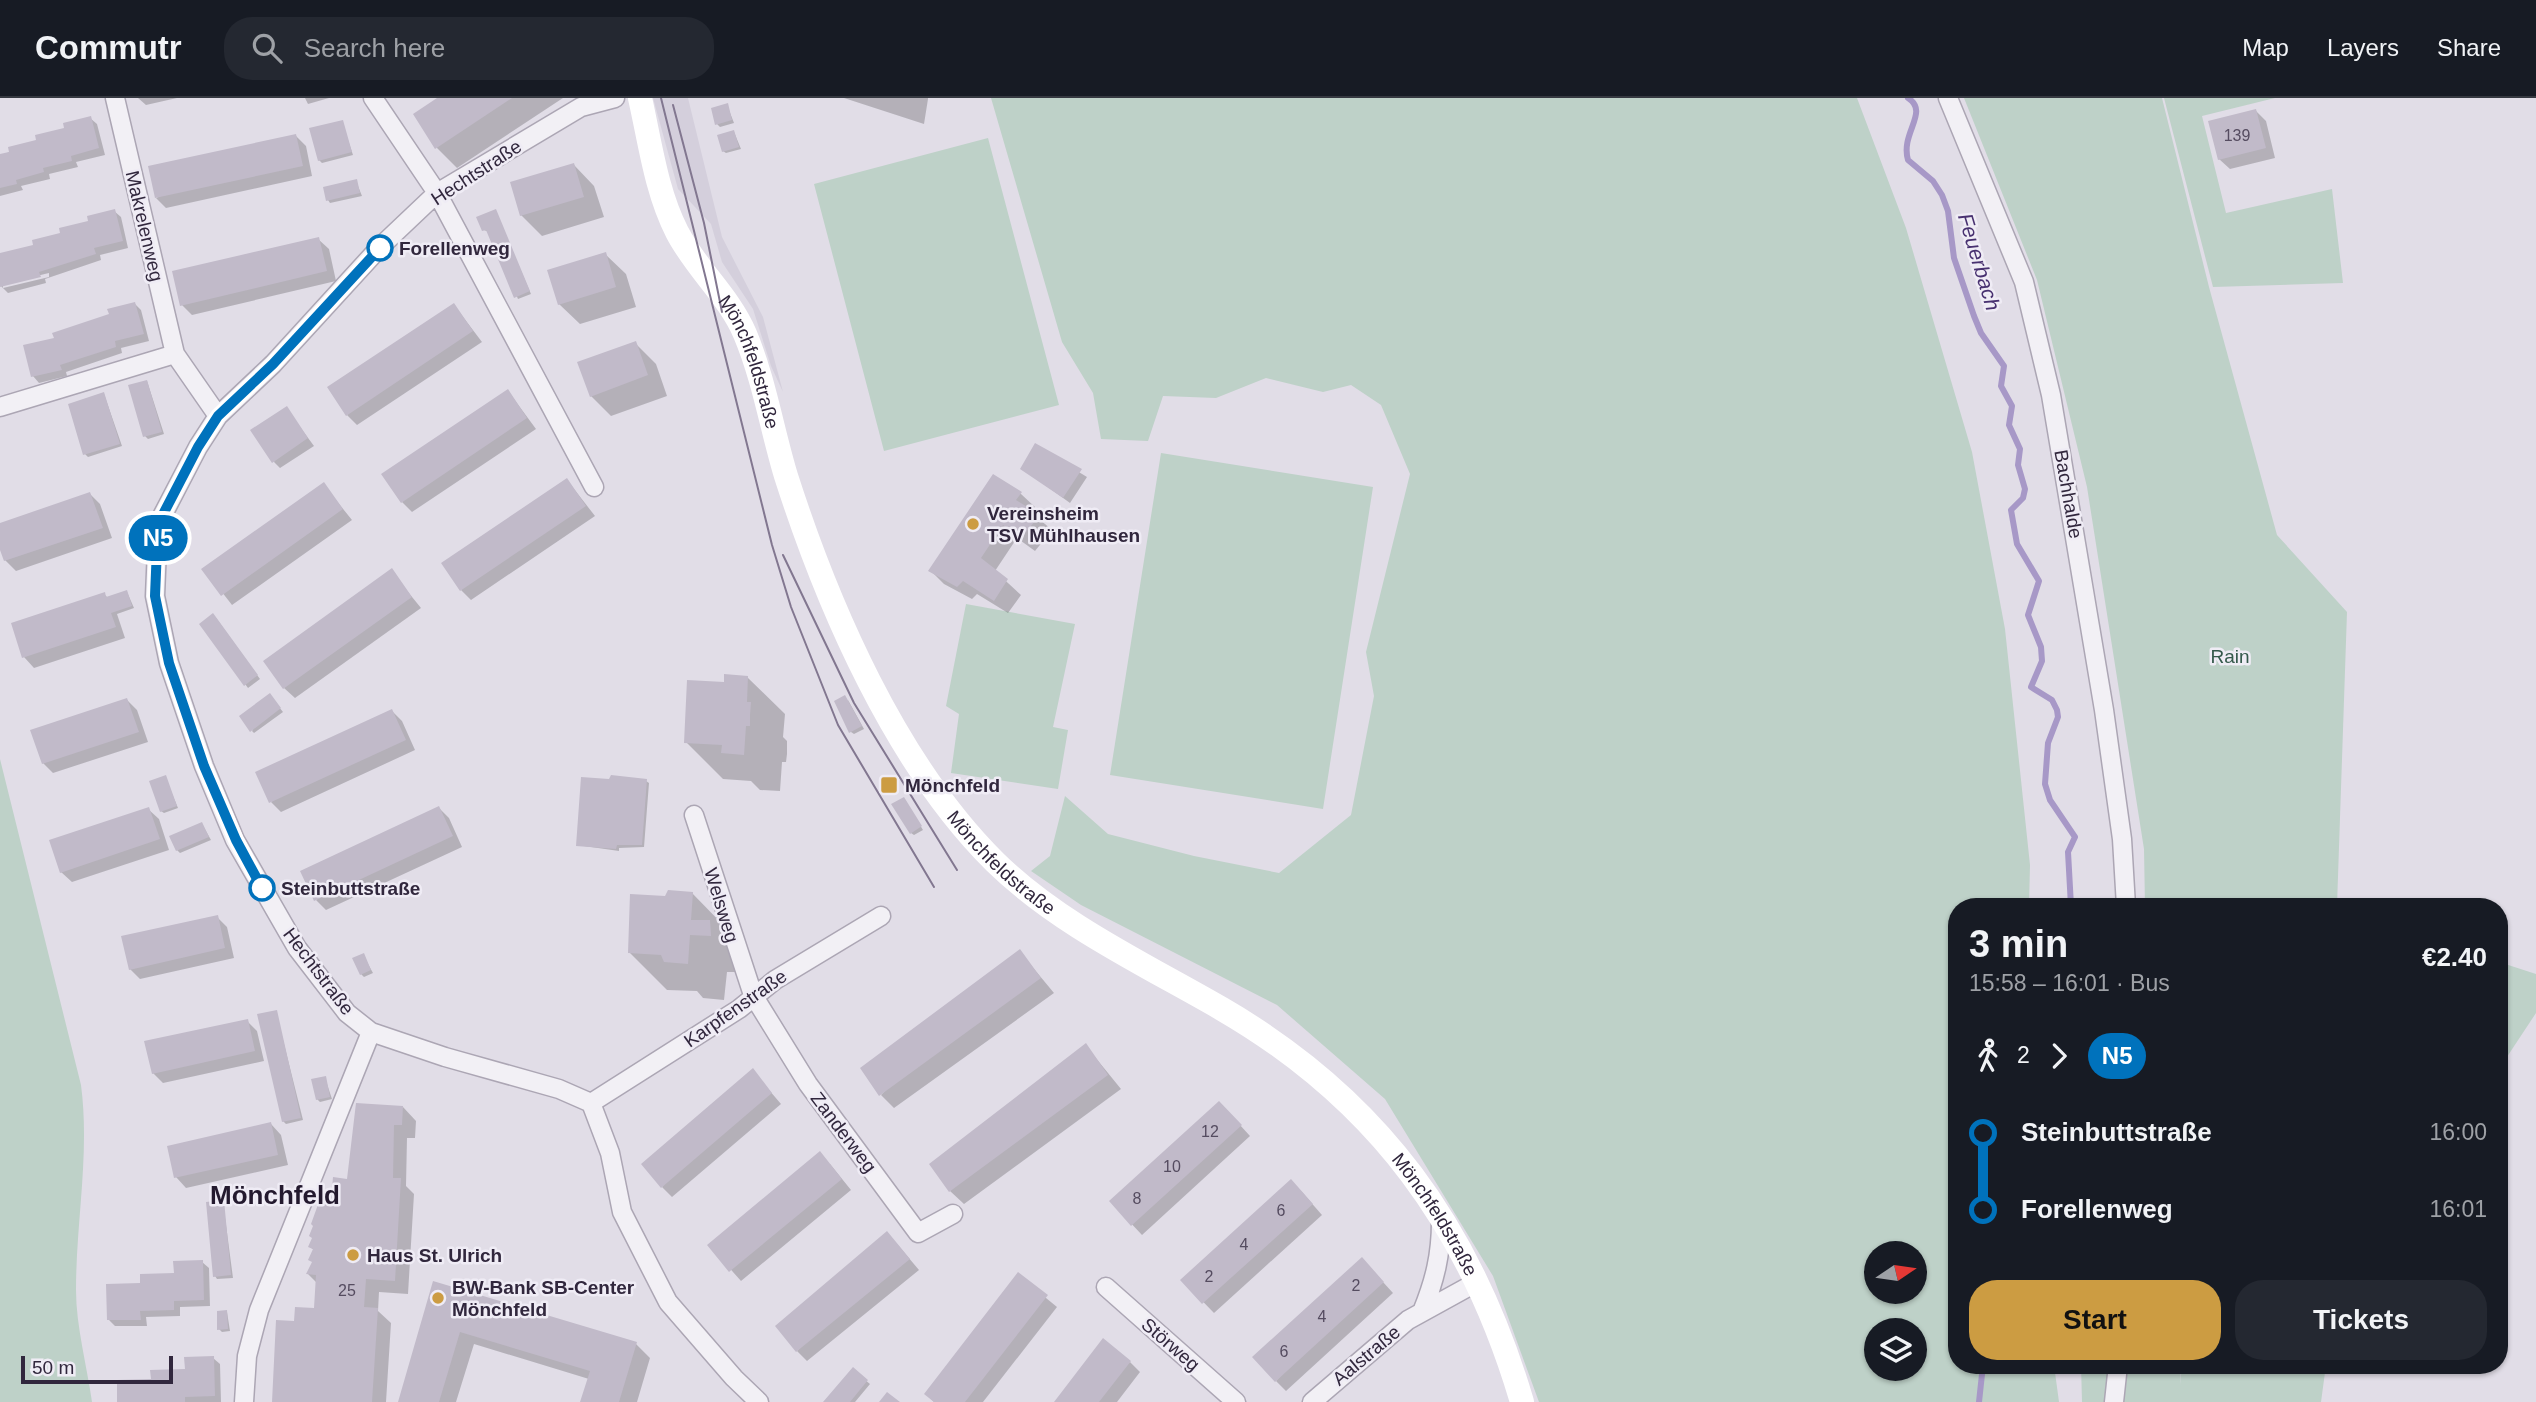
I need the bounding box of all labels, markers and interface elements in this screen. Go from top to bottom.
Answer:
search box [224,17,714,80]
text: Commutr [35,29,182,66]
icon: search [248,29,286,67]
text: Search here [304,33,445,63]
text: Map [2242,34,2289,61]
text: Layers [2327,34,2399,61]
text: Share [2437,34,2501,61]
house number: 139 [2224,127,2250,144]
street label: Hechtstraße [427,135,525,209]
street label: Makrelenweg [122,169,167,284]
water label: Feuerbach [1954,210,2005,313]
marker: Forellenweg [367,235,393,261]
place label: Forellenweg [399,238,510,259]
street label: Mönchfeldstraße [714,291,783,431]
street label: Bachhalde [2050,448,2087,540]
place label: Vereinsheim TSV Mühlhausen [987,503,1140,546]
line badge: N5 [127,515,190,561]
marker: Vereinsheim TSV Mühlhausen [965,516,981,532]
text: N5 [143,524,173,551]
park label: Rain [2210,646,2250,667]
marker: Mönchfeld [879,775,899,795]
place label: Mönchfeld [905,775,1000,796]
street label: Mönchfeldstraße [943,806,1059,919]
street label: Welsweg [700,865,743,945]
marker: Steinbuttstraße [249,875,275,901]
place label: Steinbuttstraße [281,878,420,899]
text: 3 min [1969,923,2068,965]
street label: Hechtstraße [279,924,358,1019]
text: €2.40 [2422,942,2487,972]
street label: Karpfenstraße [680,965,791,1052]
text: 15:58 – 16:01 · Bus [1969,970,2170,996]
icon: walk [1969,1037,2007,1075]
icon: forward [2040,1037,2078,1075]
text: 2 [2017,1042,2030,1068]
text: N5 [2102,1042,2132,1069]
street label: Zanderweg [807,1088,881,1177]
text: Steinbuttstraße [2021,1117,2212,1147]
text: 16:00 [2429,1119,2487,1145]
house number: 12 [1201,1123,1219,1140]
street label: Mönchfeldstraße [1388,1149,1482,1279]
house number: 10 [1163,1158,1181,1175]
district label: Mönchfeld [210,1180,340,1210]
house number: 8 [1133,1190,1142,1207]
text: Forellenweg [2021,1194,2173,1224]
text: 16:01 [2429,1196,2487,1222]
house number: 6 [1277,1202,1286,1219]
house number: 4 [1240,1236,1249,1253]
north arrow [1864,1241,1927,1304]
map controls [1864,1241,1927,1381]
place label: Haus St. Ulrich [367,1245,502,1266]
marker: Haus St. Ulrich [345,1247,361,1263]
house number: 2 [1205,1268,1214,1285]
place label: BW-Bank SB-Center Mönchfeld [452,1277,635,1320]
house number: 2 [1352,1277,1361,1294]
button: Start [1969,1280,2221,1360]
button: Tickets [2235,1280,2487,1360]
house number: 25 [338,1282,356,1299]
marker: BW-Bank SB-Center Mönchfeld [430,1290,446,1306]
house number: 4 [1318,1308,1327,1325]
street label: Störweg [1137,1314,1204,1375]
button: layers [1864,1318,1927,1381]
street label: Aalstraße [1328,1321,1404,1390]
house number: 6 [1280,1343,1289,1360]
scale bar [21,1353,173,1385]
text: 50 m [32,1357,74,1378]

